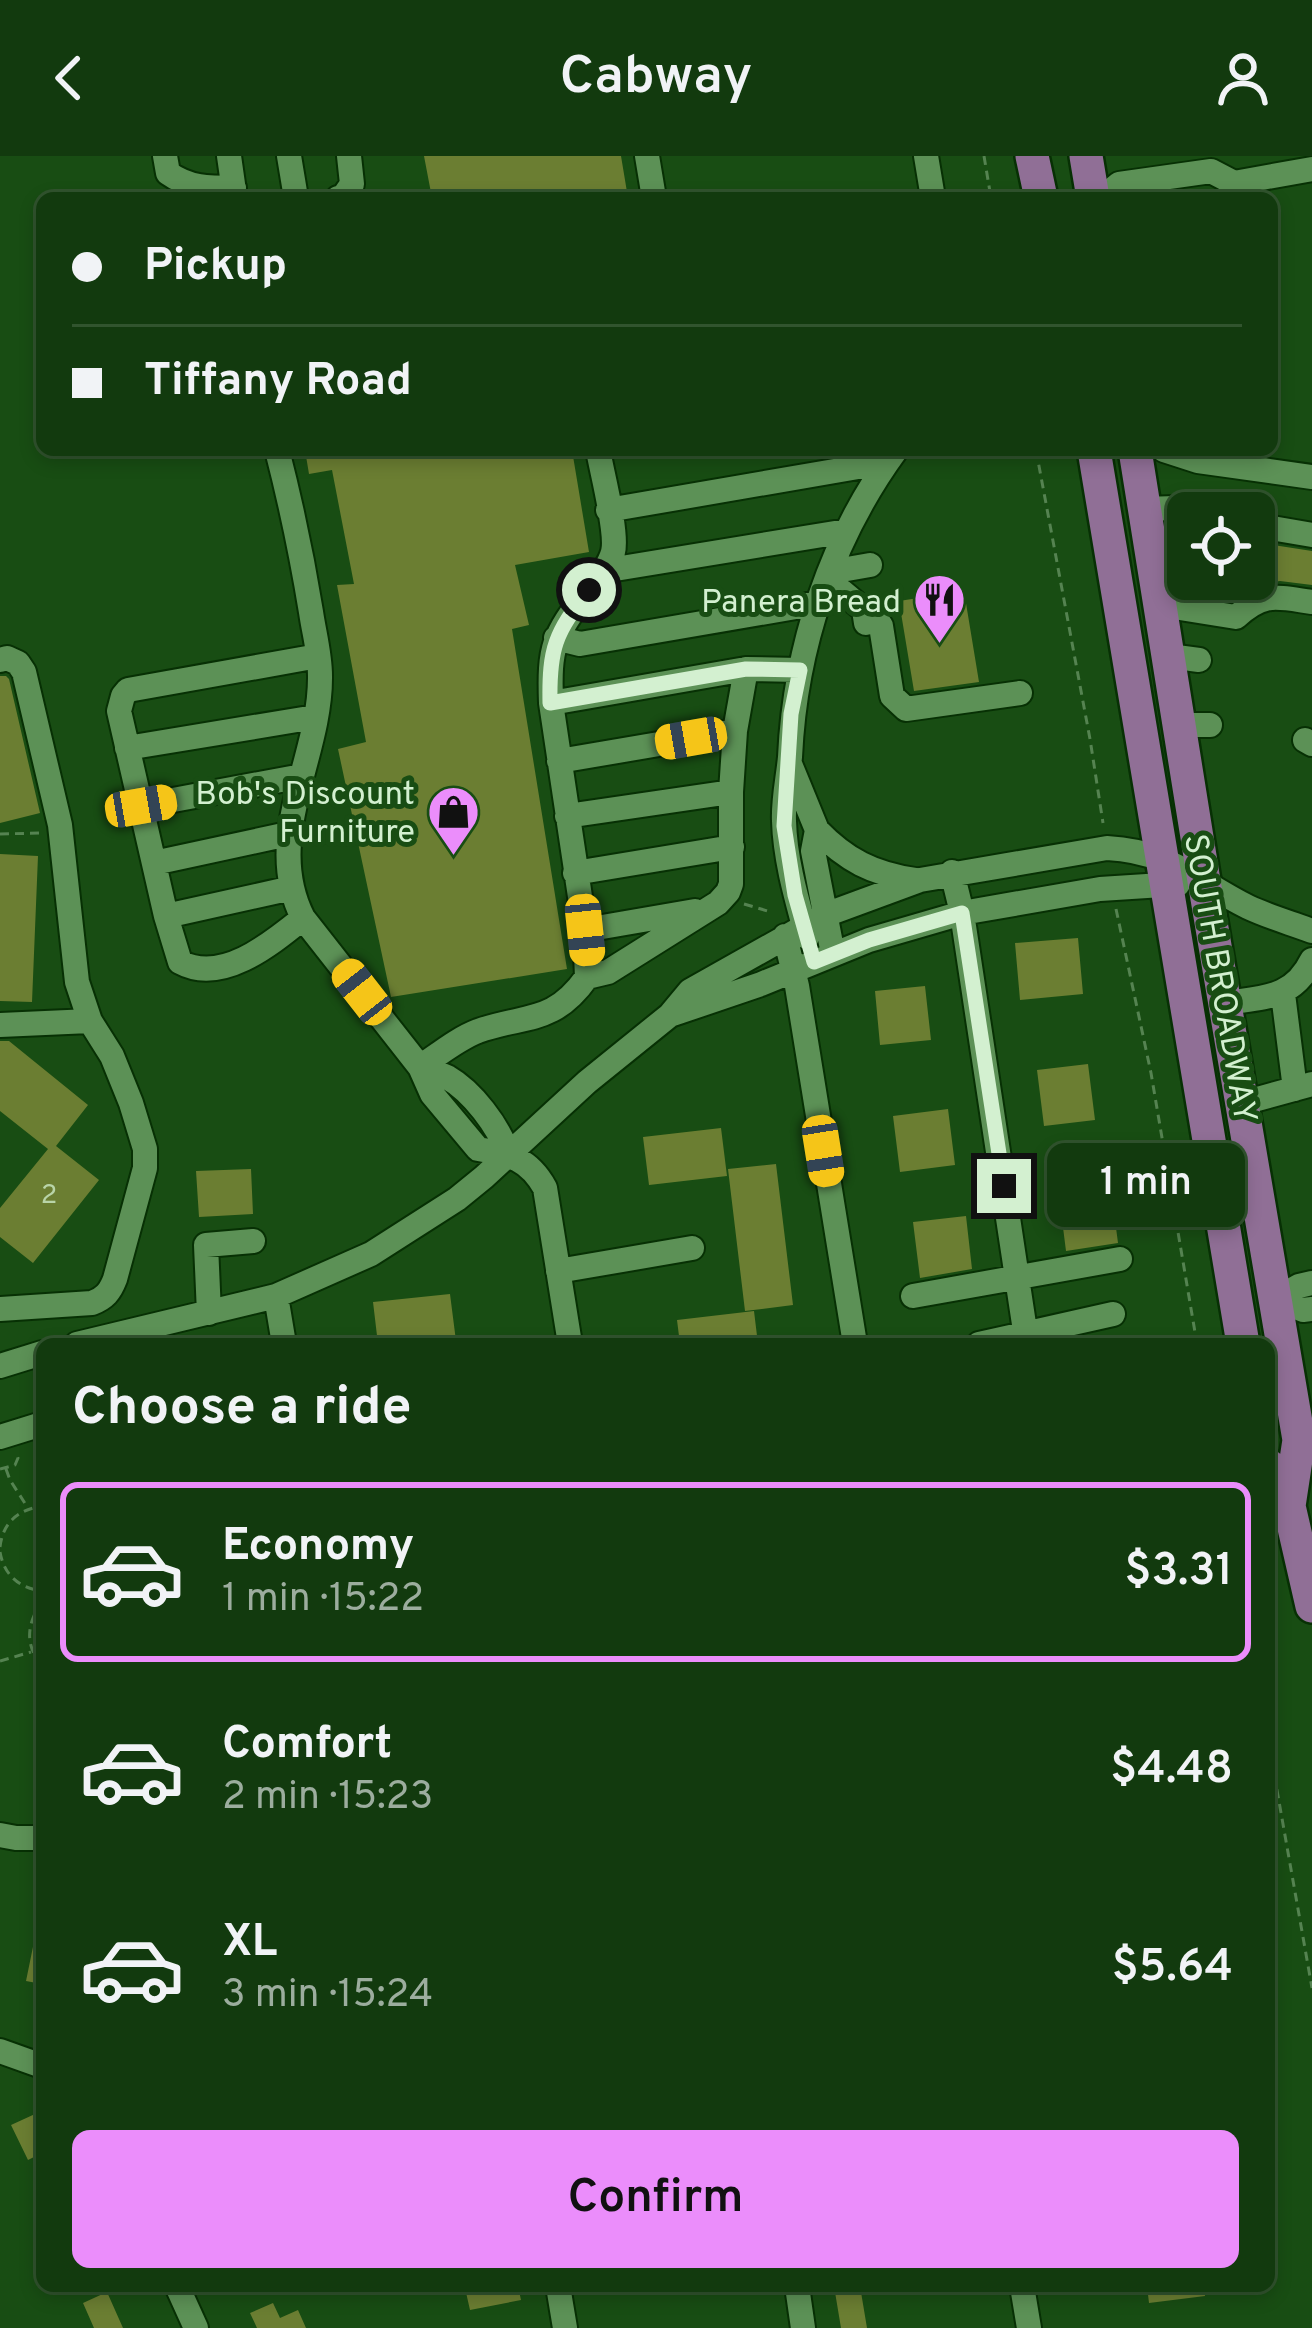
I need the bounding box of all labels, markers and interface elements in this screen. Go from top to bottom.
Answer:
text: Cabway [560,44,753,113]
icon: back [36,45,102,111]
icon: person [1210,45,1276,111]
text: Pickup [144,239,287,296]
text: Tiffany Road [144,354,412,411]
map controls [1167,492,1275,600]
button: locate [1167,492,1275,600]
route start [562,563,616,617]
restaurant icon: Panera Bread [912,572,968,646]
place label: Panera Bread [701,583,901,625]
car [652,714,730,762]
place label: Bob's Discount Furniture [195,775,415,855]
car [102,782,180,830]
shop icon: Bob's Discount Furniture [426,783,482,857]
street label: SOUTH BROADWAY [1172,831,1264,1126]
car [563,892,607,968]
car [326,953,398,1031]
car [800,1113,846,1189]
callout: 1 min [1046,1144,1244,1228]
route end [977,1159,1031,1213]
text: 1 min [1100,1160,1192,1209]
house number: 2 [41,1179,57,1213]
text: Choose a ride [72,1375,412,1444]
icon: car [78,1518,186,1626]
text: Economy [222,1519,414,1576]
text: $3.31 [1125,1544,1233,1601]
text: 1 min · 15:22 [222,1576,424,1625]
icon: car [78,1716,186,1824]
text: Comfort [222,1717,392,1774]
text: $4.48 [1110,1742,1233,1799]
text: 2 min · 15:23 [222,1774,433,1823]
icon: car [78,1914,186,2022]
text: XL [222,1915,277,1972]
text: $5.64 [1112,1940,1233,1997]
text: 3 min · 15:24 [222,1972,433,2021]
button: Confirm [72,2130,1239,2268]

